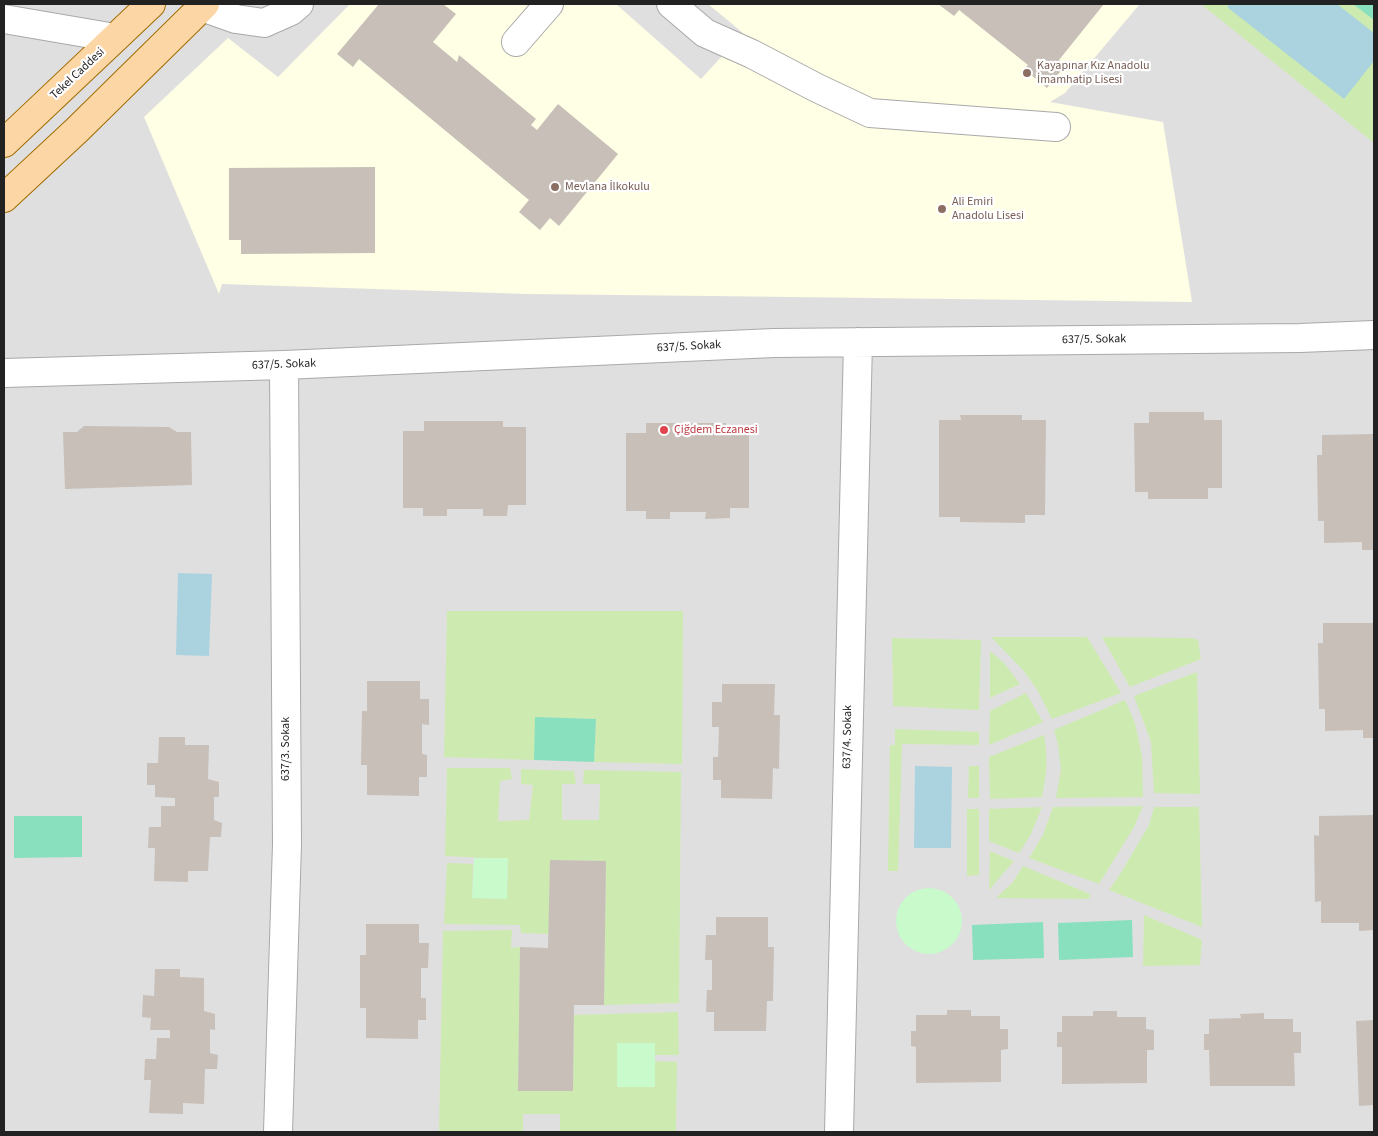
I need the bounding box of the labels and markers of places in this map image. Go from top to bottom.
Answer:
place label: Kayapınar Kız Anadolu İmamhatip Lisesi [1037,59,1149,87]
marker: Kayapınar Kız Anadolu İmamhatip Lisesi [1021,67,1033,79]
place label: Mevlana İlkokulu [565,180,650,194]
marker: Mevlana İlkokulu [549,181,561,193]
place label: Ali Emiri Anadolu Lisesi [952,195,1024,223]
marker: Ali Emiri Anadolu Lisesi [936,203,948,215]
place label: Çiğdem Eczanesi [674,423,758,437]
marker: Çiğdem Eczanesi [658,424,670,436]

